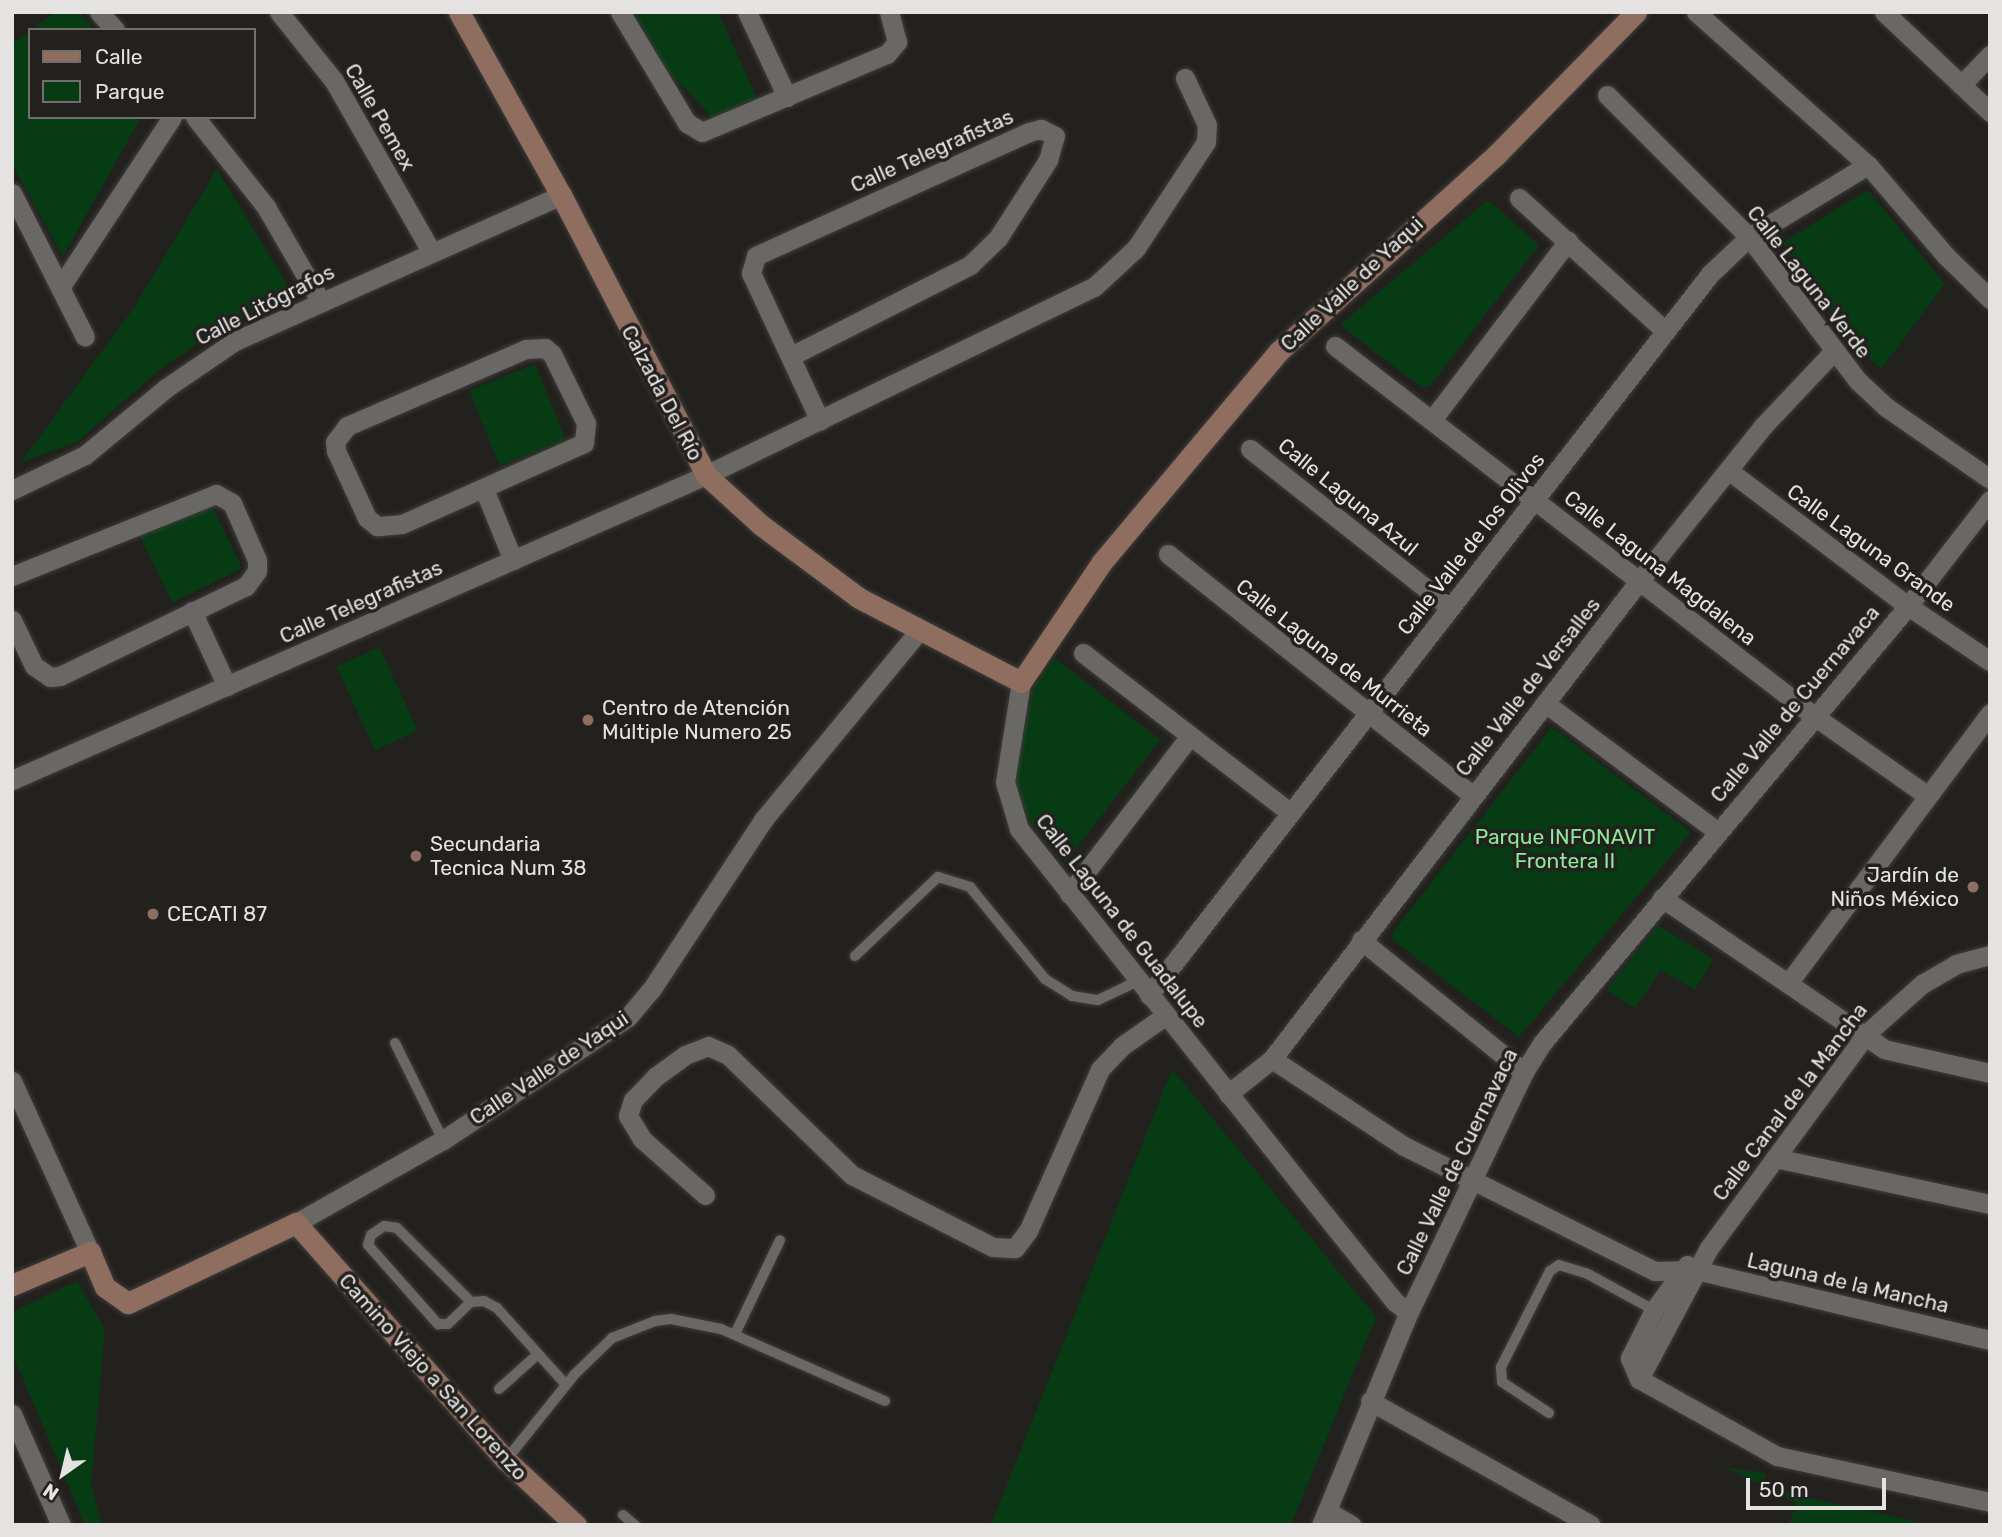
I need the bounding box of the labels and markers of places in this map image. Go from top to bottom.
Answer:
place label: Centro de Atención Múltiple Numero 25 [602,695,792,745]
marker: Centro de Atención Múltiple Numero 25 [580,712,596,728]
place label: Secundaria Tecnica Num 38 [430,831,587,881]
marker: Secundaria Tecnica Num 38 [408,848,424,864]
place label: Jardín de Niños México [1830,862,1959,912]
marker: Jardín de Niños México [1965,879,1981,895]
place label: CECATI 87 [167,901,267,927]
marker: CECATI 87 [145,906,161,922]

